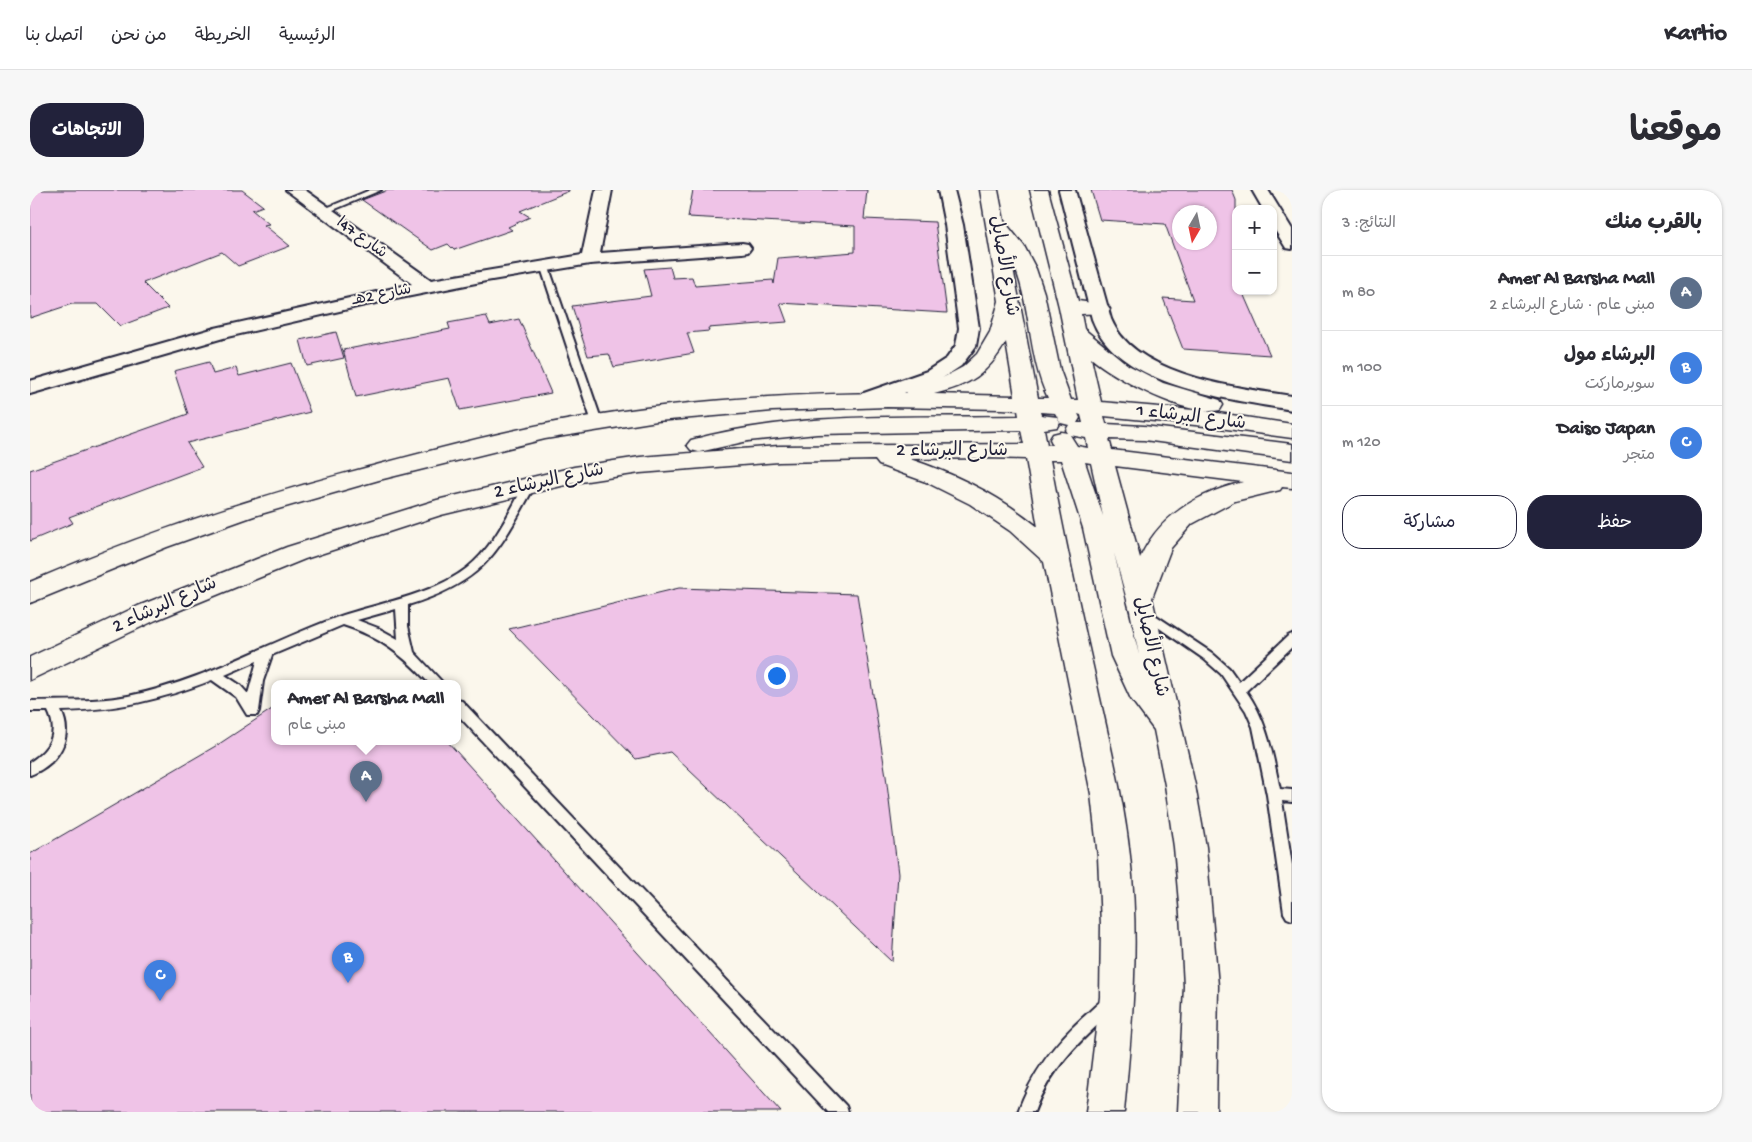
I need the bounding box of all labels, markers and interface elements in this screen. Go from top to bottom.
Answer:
text: Kartio [1665,20,1727,49]
text: اتصل بنا [25,26,83,47]
text: من نحن [111,26,167,47]
text: الخريطة [195,26,251,47]
text: الرئيسية [279,26,335,47]
button: الاتجاهات [30,103,144,157]
text: موقعنا [1629,113,1722,154]
north arrow [1172,205,1217,250]
map controls [1232,205,1277,295]
button: + [1232,205,1277,250]
text: بالقرب منك [1605,212,1702,237]
street label: شارع الأصايل [983,213,1027,318]
street label: شارع 47ا [332,214,390,264]
text: النتائج: 3 [1342,215,1396,234]
button: − [1232,250,1277,295]
text: Amer Al Barsha Mall [1498,268,1655,291]
street label: شارع 2هـ [350,281,413,311]
text: 80 m [1342,284,1375,303]
text: A [1681,284,1691,303]
text: مبنى عام · شارع البرشاء 2 [1489,297,1655,316]
text: البرشاء مول [1564,345,1655,368]
text: 100 m [1342,359,1382,378]
text: B [1682,359,1690,378]
text: سوبرماركت [1585,376,1655,395]
street label: شارع البرشاء 1 [1134,400,1247,436]
text: Daiso Japan [1557,418,1655,441]
text: 120 m [1342,434,1381,453]
text: C [1682,434,1690,453]
street label: شارع البرشاء 2 [896,440,1008,463]
text: متجر [1624,447,1655,466]
street label: شارع البرشاء 2 [492,459,606,505]
button: مشاركة [1342,495,1517,549]
button: حفظ [1527,495,1702,549]
street label: شارع البرشاء 2 [109,573,221,639]
street label: شارع الأصايل [1127,594,1177,699]
your location [764,663,790,689]
popup [271,680,461,745]
text: Amer Al Barsha Mall [288,688,444,711]
text: مبنى عام [288,717,346,736]
pin: A [350,761,382,802]
pin: B [332,942,364,983]
pin: C [144,960,176,1001]

